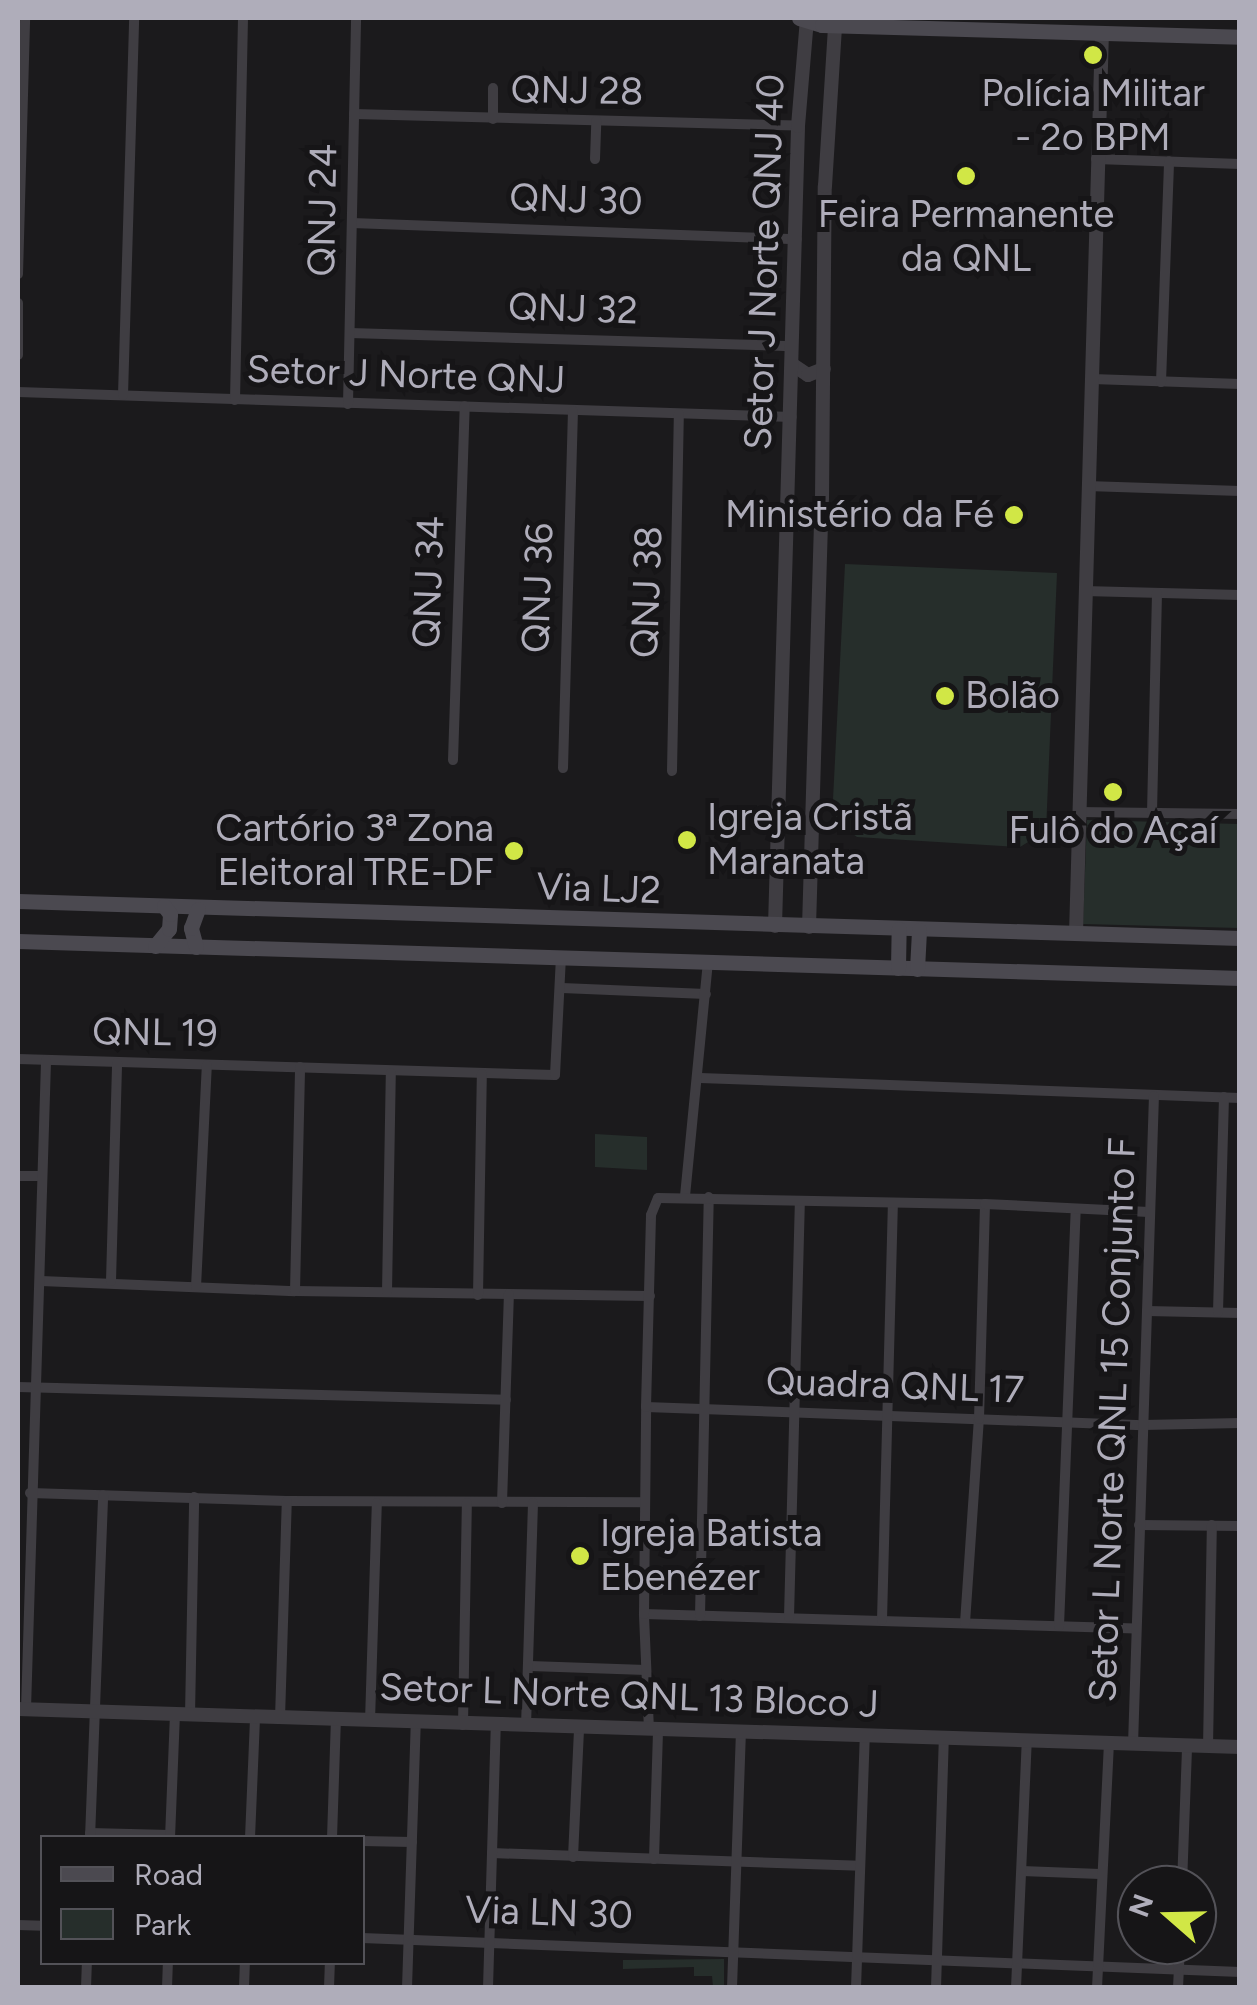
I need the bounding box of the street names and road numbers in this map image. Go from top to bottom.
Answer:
street label: QNJ 28 [510,67,644,115]
street label: Setor J Norte QNJ 40 [736,73,794,451]
street label: QNJ 24 [299,143,347,277]
street label: QNJ 30 [509,175,643,225]
street label: QNJ 32 [507,284,639,334]
street label: Setor J Norte QNJ [246,347,566,403]
street label: QNJ 34 [404,515,454,649]
street label: QNJ 36 [513,522,563,654]
street label: QNJ 38 [622,525,672,659]
street label: Via LJ2 [536,864,662,914]
street label: QNL 19 [92,1009,218,1057]
street label: Setor L Norte QNL 15 Conjunto F [1080,1137,1146,1703]
street label: Quadra QNL 17 [765,1359,1025,1413]
street label: Setor L Norte QNL 13 Bloco J [379,1664,879,1728]
street label: Via LN 30 [465,1887,633,1939]

